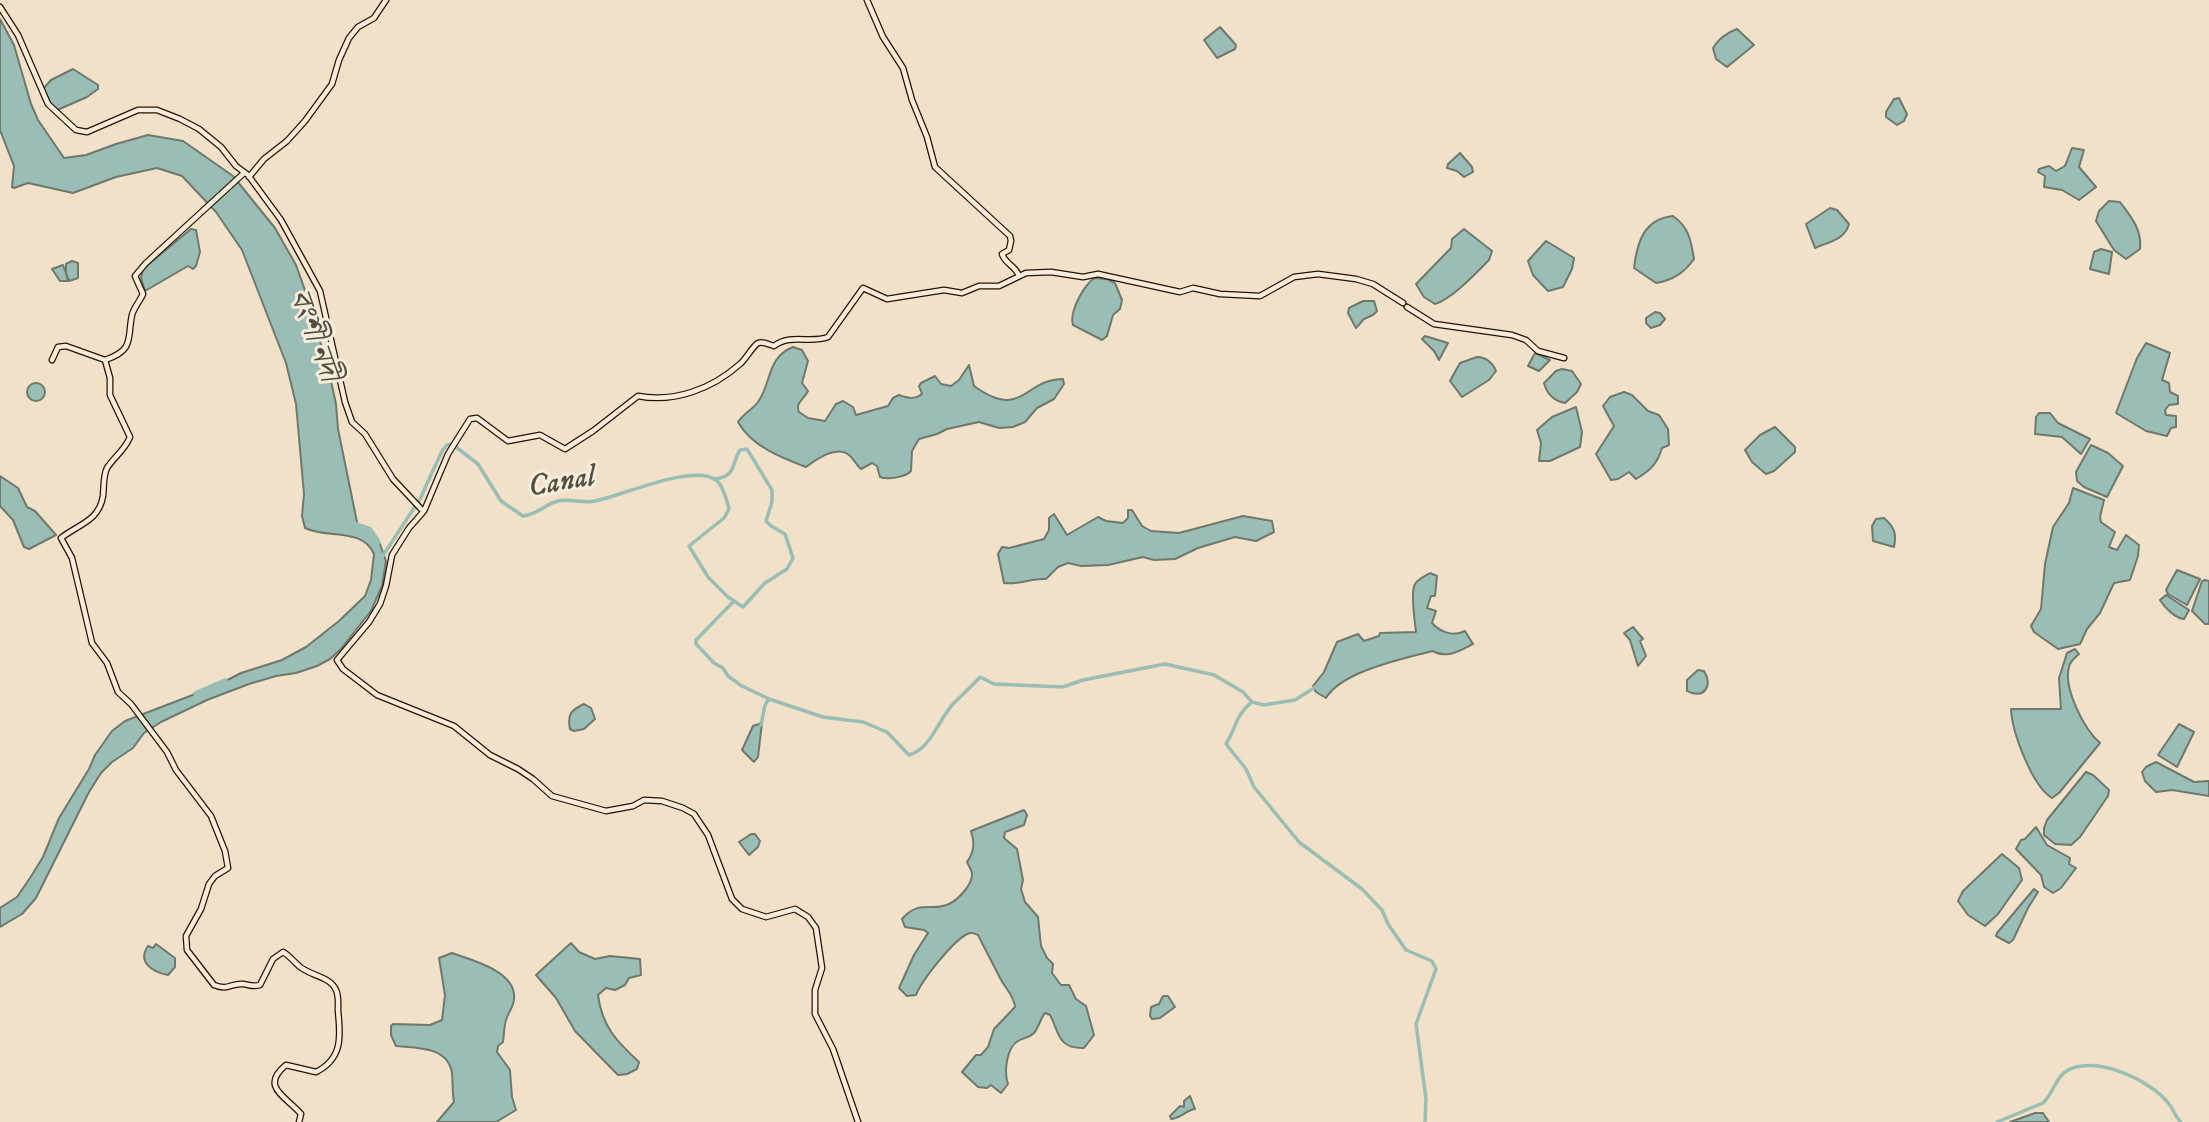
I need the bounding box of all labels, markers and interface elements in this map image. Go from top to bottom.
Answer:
water label: বংশী নদী [279,285,345,387]
water label: Canal [525,460,599,508]

